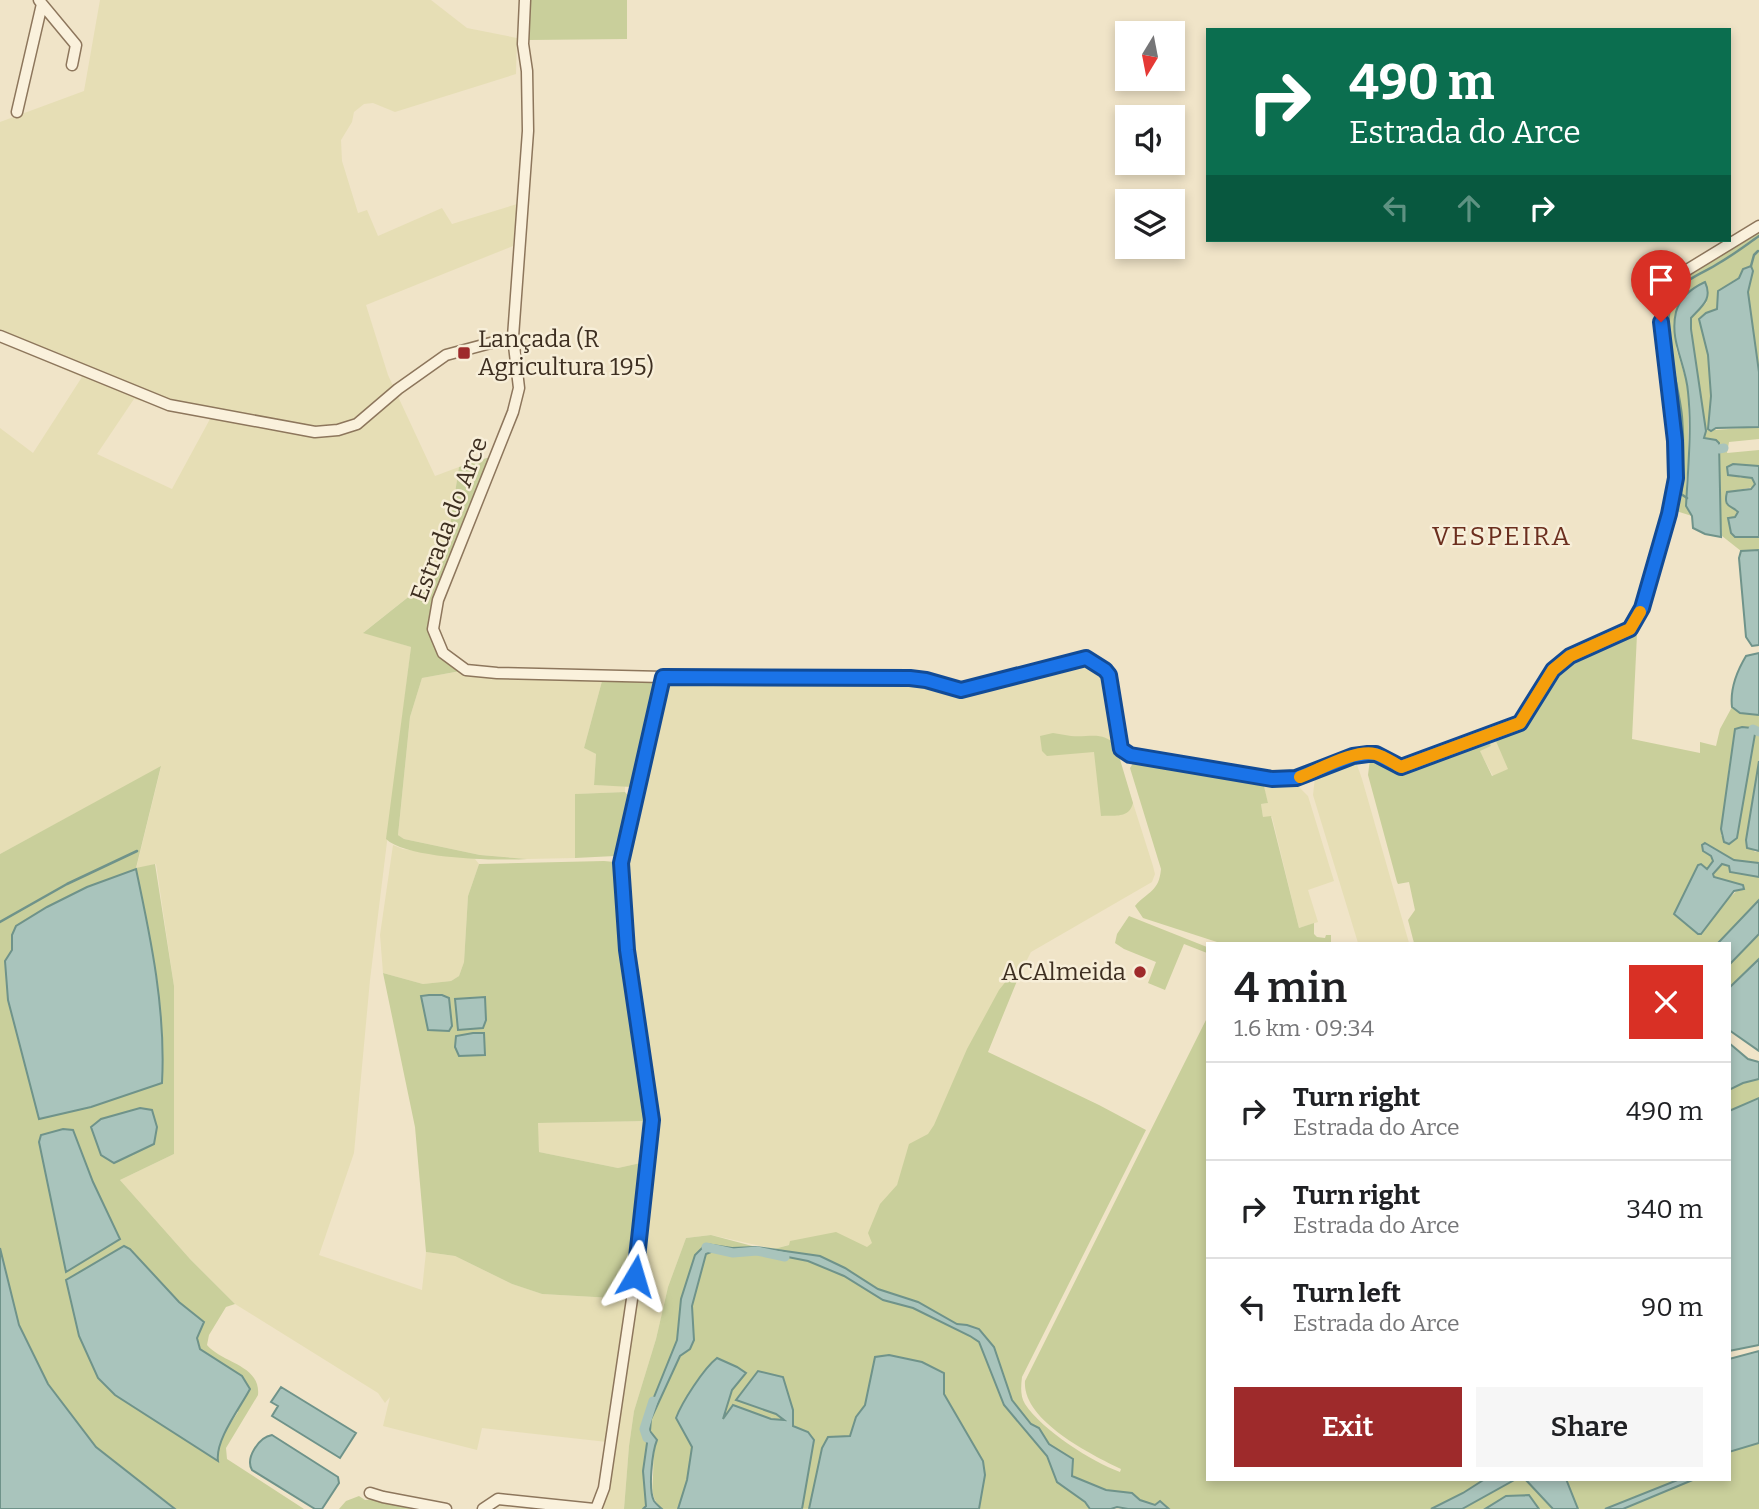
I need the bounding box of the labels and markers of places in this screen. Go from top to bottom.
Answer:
pin [1631,250,1691,322]
place label: Lançada (R Agricultura 195) [478,325,654,381]
marker: Lançada (R Agricultura 195) [456,345,472,361]
place label: ACAlmeida [1001,958,1126,986]
marker: ACAlmeida [1132,964,1148,980]

